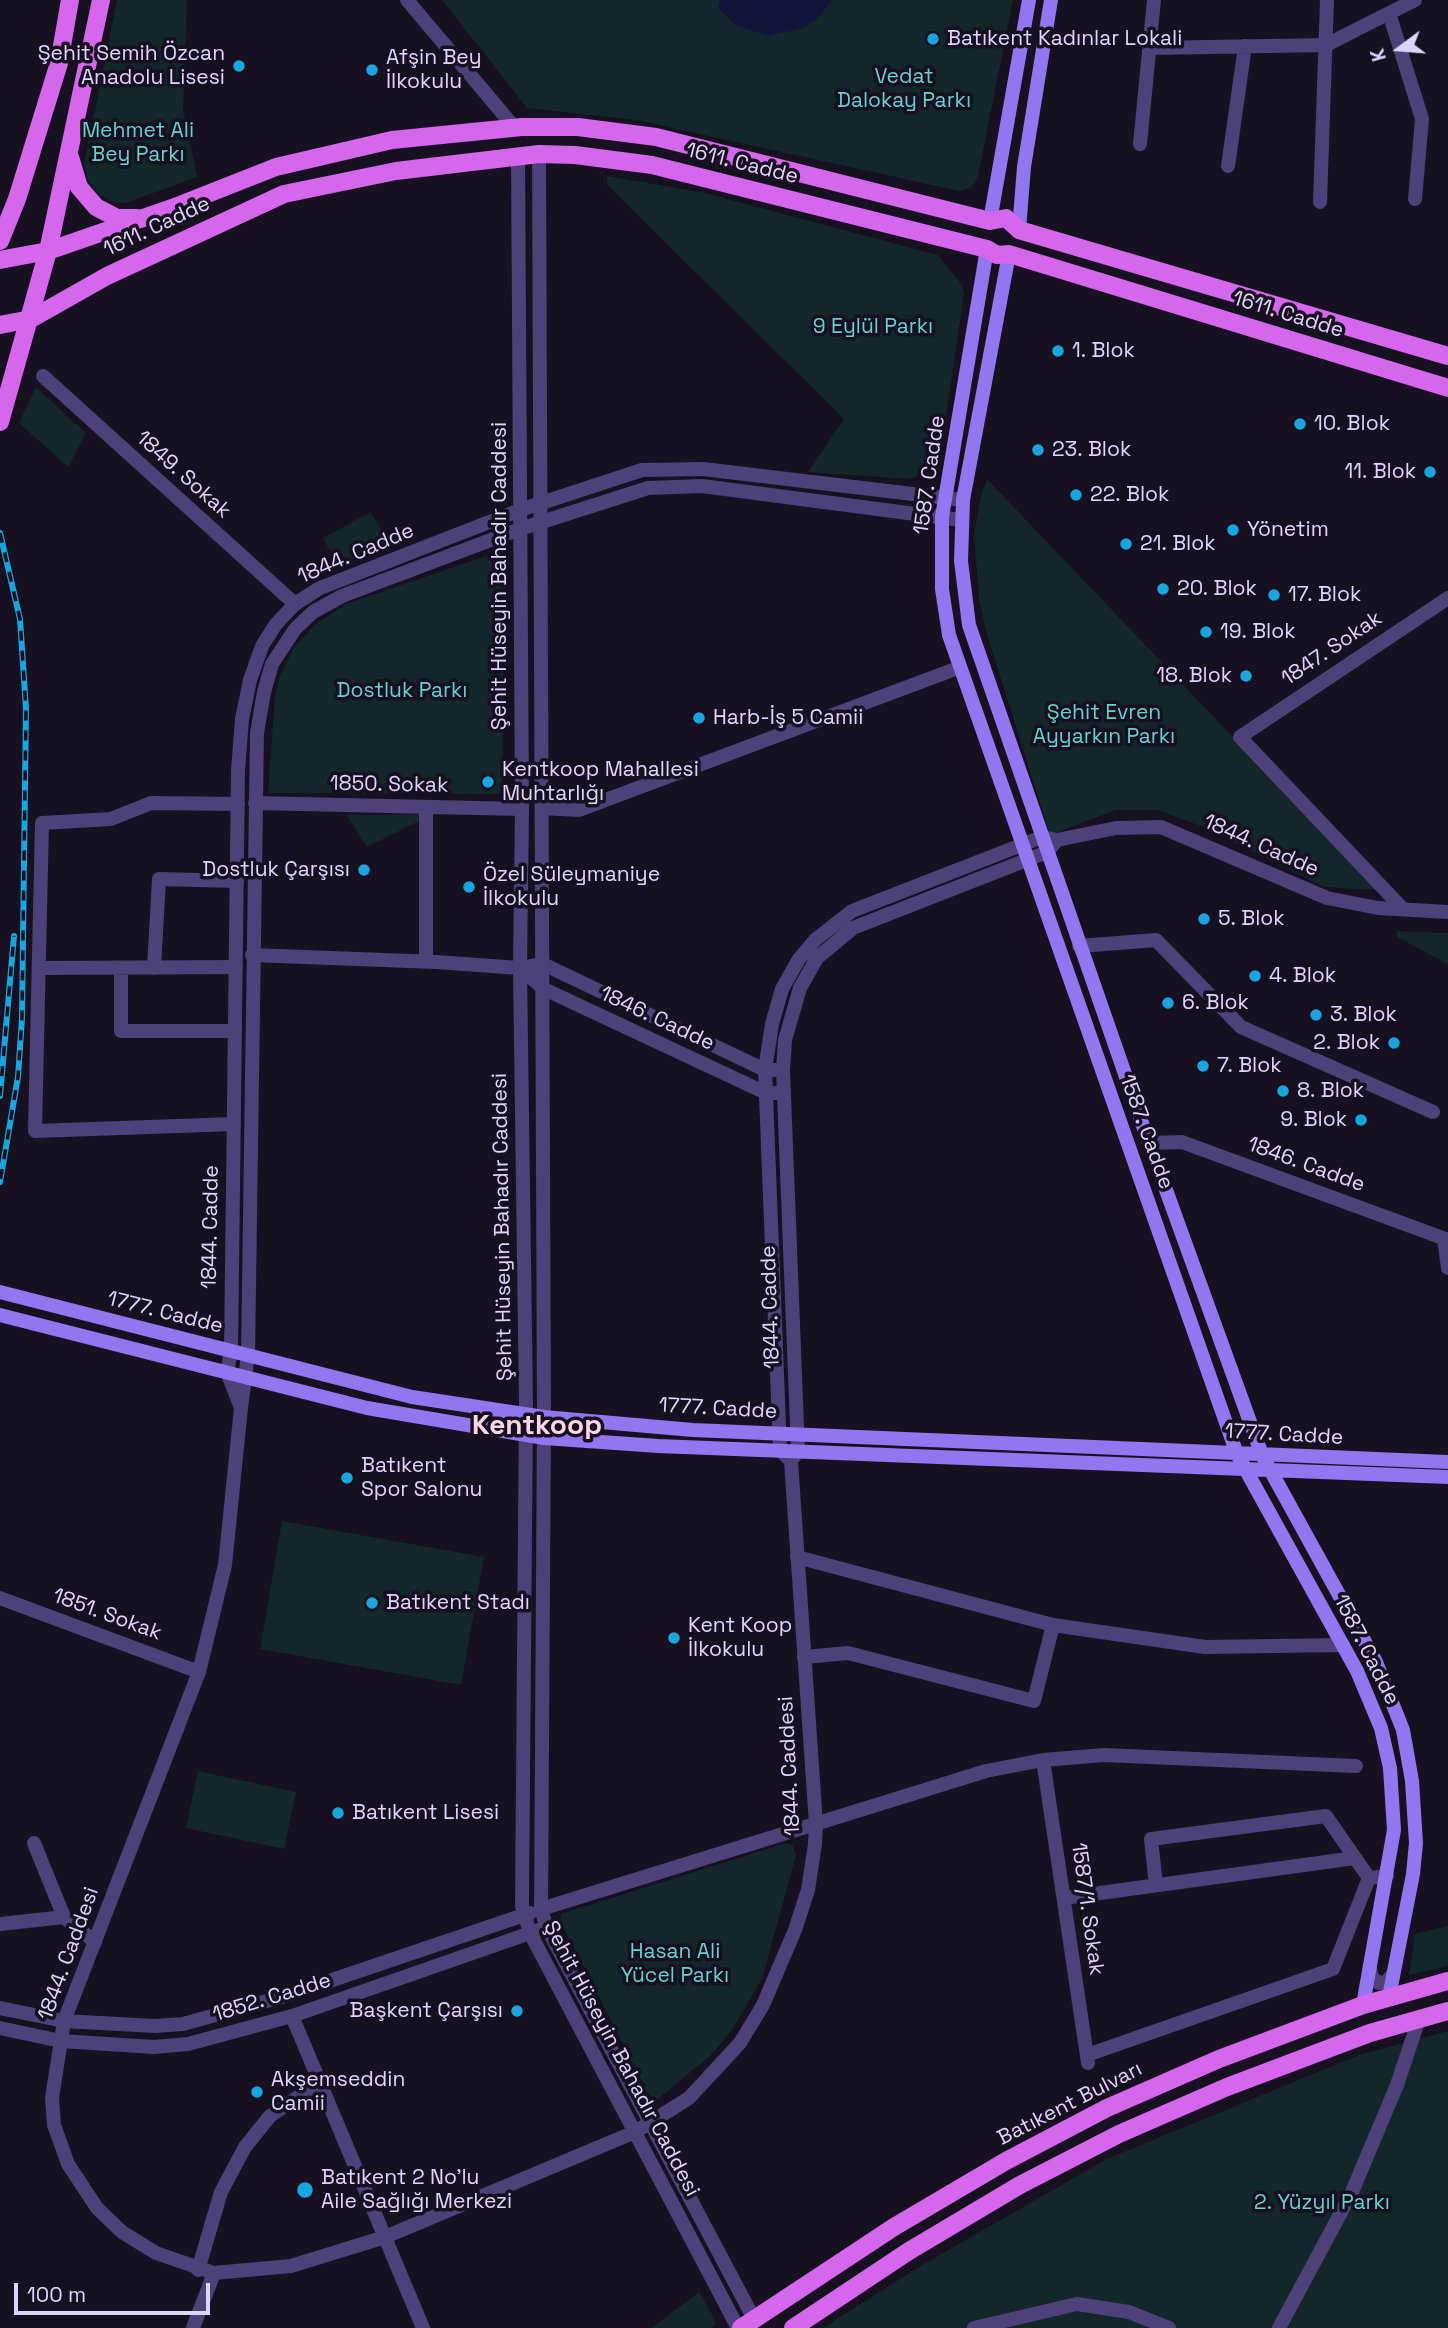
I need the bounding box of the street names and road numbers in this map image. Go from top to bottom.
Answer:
street label: 1611. Cadde [683,138,801,190]
street label: 1611. Cadde [100,191,214,263]
street label: 1611. Cadde [1230,286,1346,344]
street label: 1587. Cadde [909,414,951,536]
street label: Şehit Hüseyin Bahadır Caddesi [487,422,513,730]
street label: 1849. Sokak [130,426,236,524]
street label: 1844. Cadde [294,518,418,590]
street label: 1847. Sokak [1277,606,1387,692]
street label: 1850. Sokak [330,771,448,799]
street label: 1844. Cadde [1199,809,1323,883]
street label: 1846. Cadde [596,982,718,1056]
street label: 1587. Cadde [1114,1071,1178,1193]
street label: Şehit Hüseyin Bahadır Caddesi [488,1073,518,1381]
street label: 1846. Cadde [1244,1132,1368,1198]
street label: 1844. Cadde [197,1165,225,1289]
street label: 1844. Cadde [756,1245,786,1369]
street label: 1777. Cadde [105,1286,225,1340]
street label: 1777. Cadde [658,1393,778,1425]
street label: 1777. Cadde [1224,1419,1344,1451]
street label: 1851. Sokak [49,1584,165,1646]
street label: 1587. Cadde [1328,1591,1404,1709]
street label: 1844. Caddesi [774,1696,806,1836]
street label: 1587/1. Sokak [1065,1841,1109,1977]
street label: 1844. Caddesi [33,1884,105,2024]
street label: Şehit Hüseyin Bahadır Caddesi [537,1917,705,2201]
street label: 1852. Cadde [210,1968,334,2028]
street label: Batıkent Bulvarı [993,2057,1147,2151]

